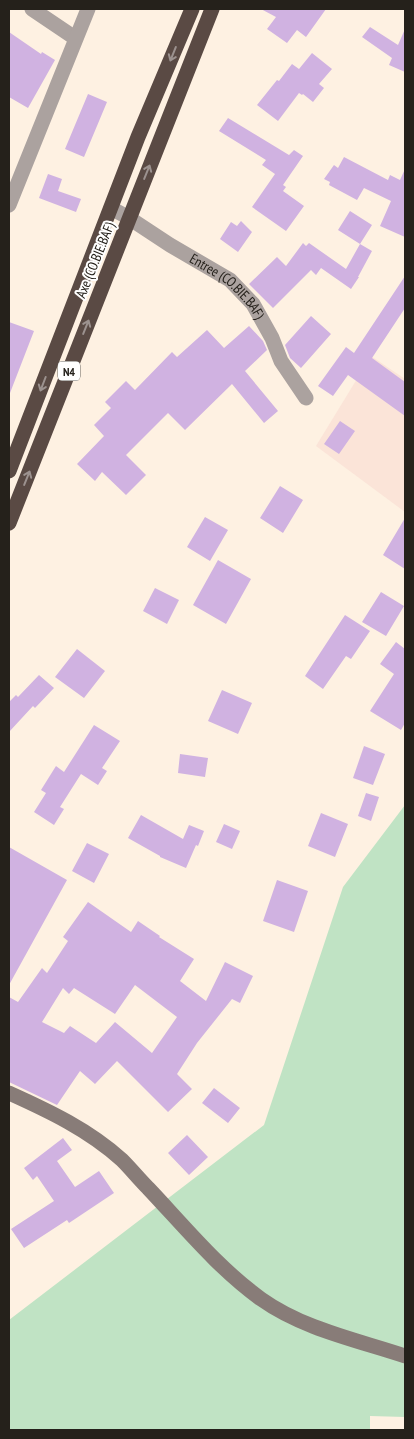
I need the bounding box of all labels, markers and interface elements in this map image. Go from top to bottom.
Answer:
one-way arrow [168,46,178,61]
one-way arrow [143,165,152,181]
street label: Axe (CO.BIE.BAF) [72,219,119,301]
street label: Entree (CO.BIE.BAF) [186,249,269,323]
one-way arrow [82,320,91,335]
road number: N4 [58,362,80,381]
one-way arrow [37,376,47,391]
one-way arrow [22,471,32,486]

